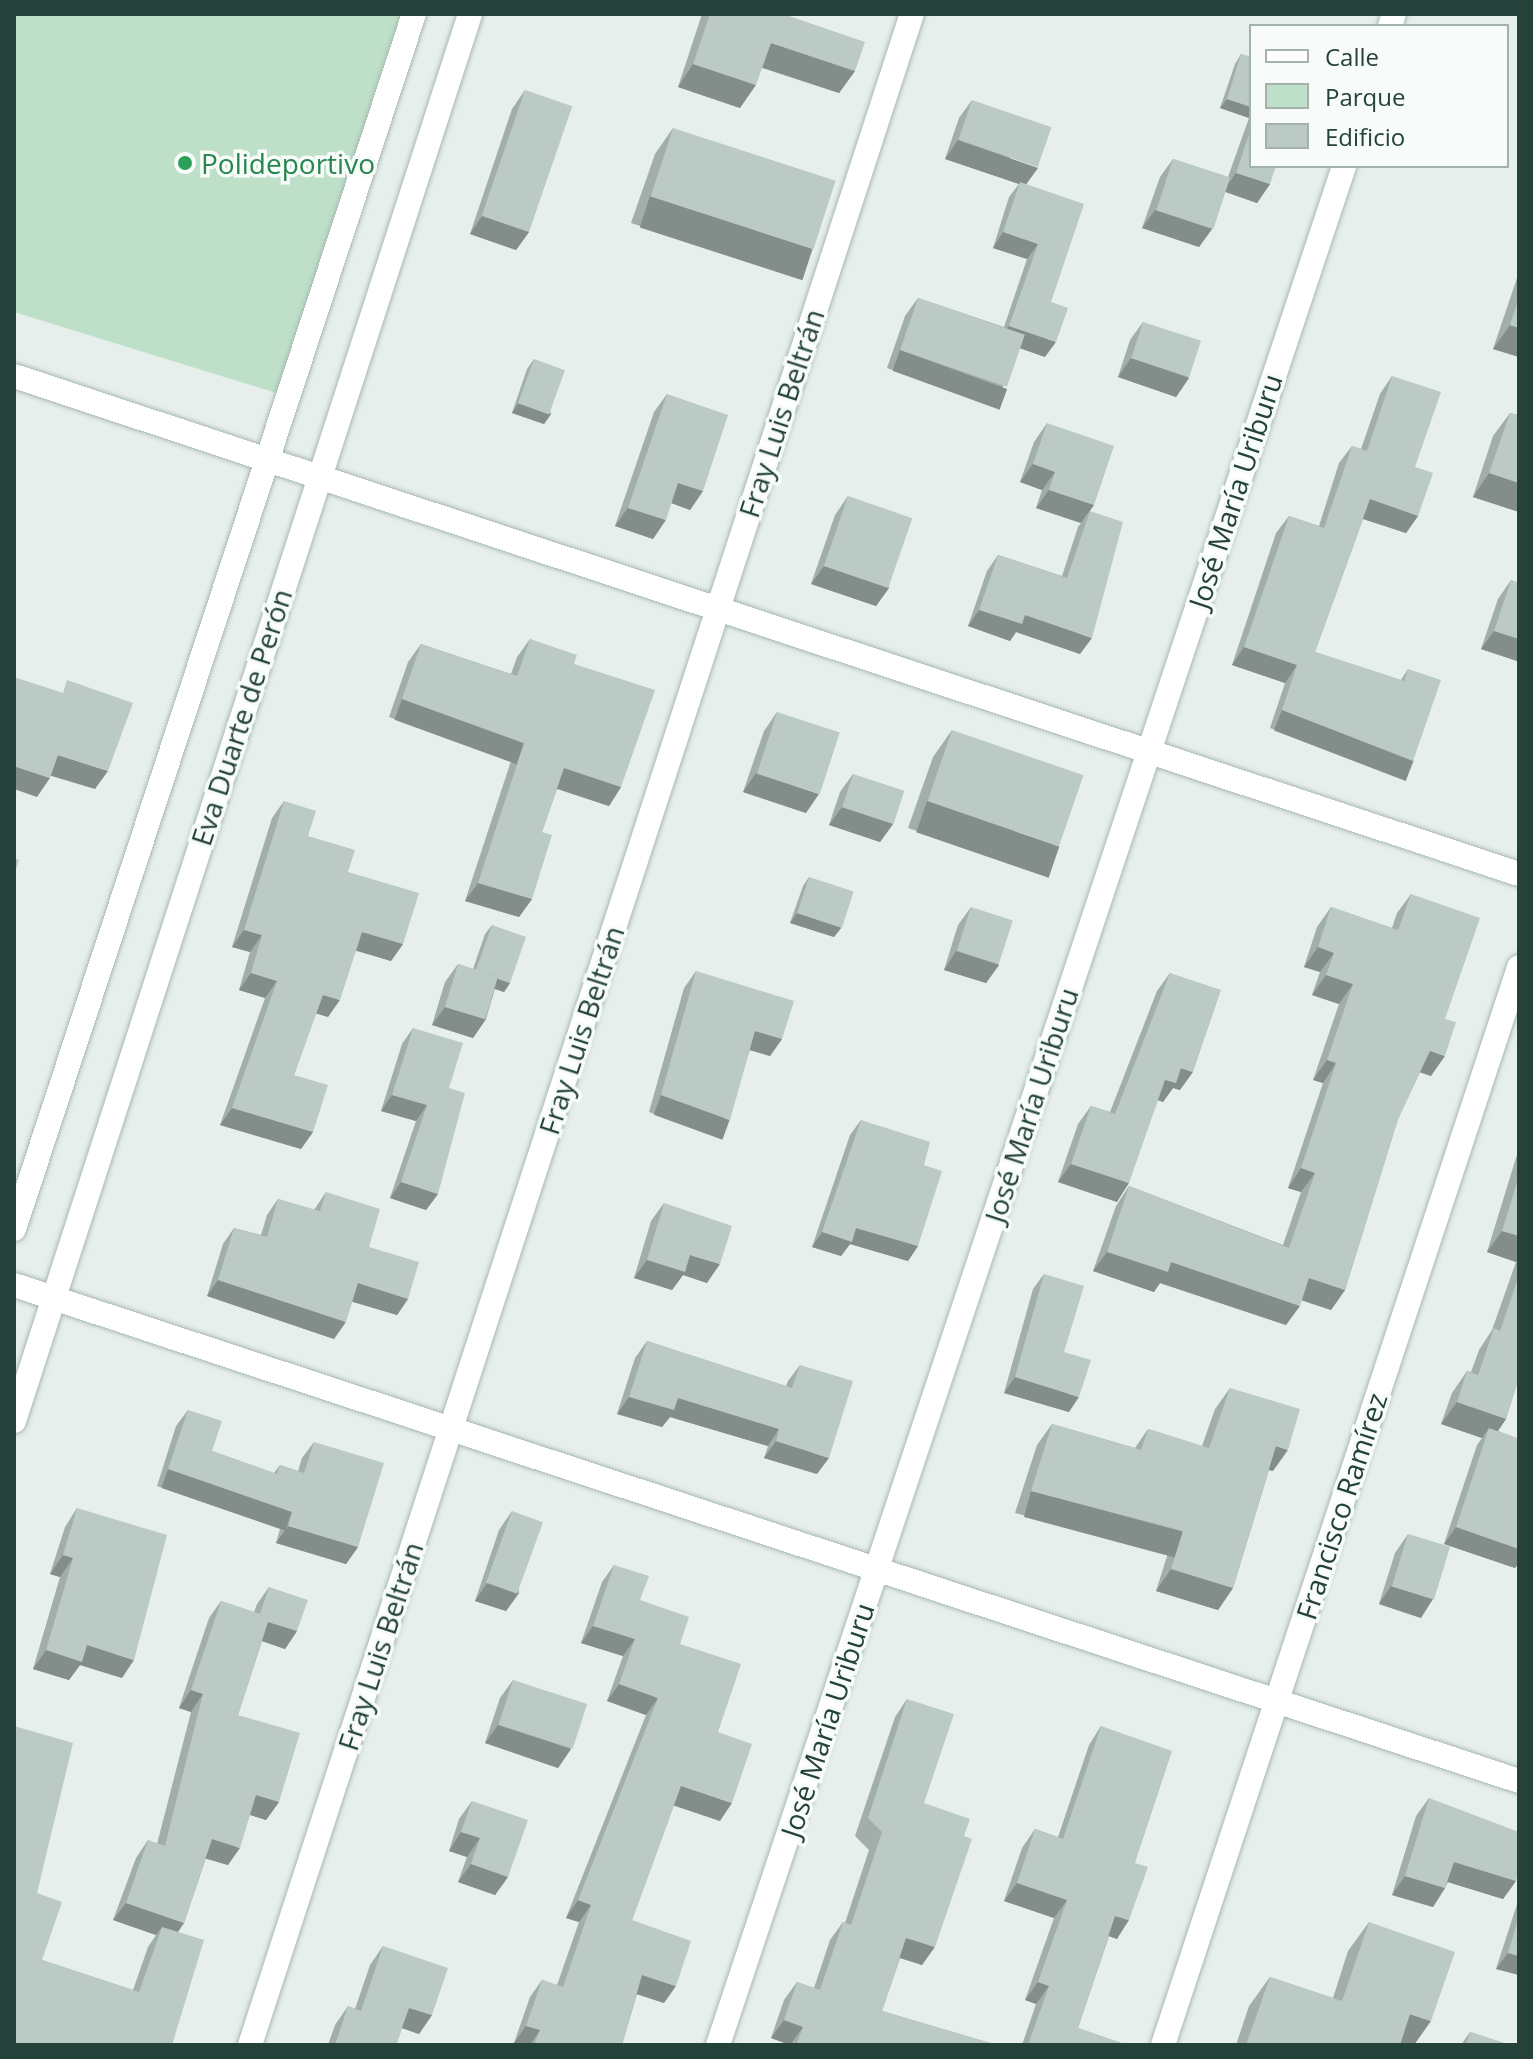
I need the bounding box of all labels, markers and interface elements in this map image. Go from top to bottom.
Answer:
legend [1249,24,1509,168]
text: Calle [1325,40,1379,73]
text: Parque [1325,80,1405,113]
text: Edificio [1325,120,1405,153]
place label: Polideportivo [201,146,375,180]
marker: Polideportivo [176,154,194,172]
street label: Fray Luis Beltrán [731,304,831,522]
street label: José María Uriburu [1181,369,1289,613]
street label: Eva Duarte de Perón [184,584,298,850]
street label: Fray Luis Beltrán [531,921,631,1139]
street label: José María Uriburu [977,983,1085,1227]
street label: Francisco Ramírez [1289,1389,1393,1623]
street label: Fray Luis Beltrán [330,1537,430,1755]
street label: José María Uriburu [773,1598,881,1842]

